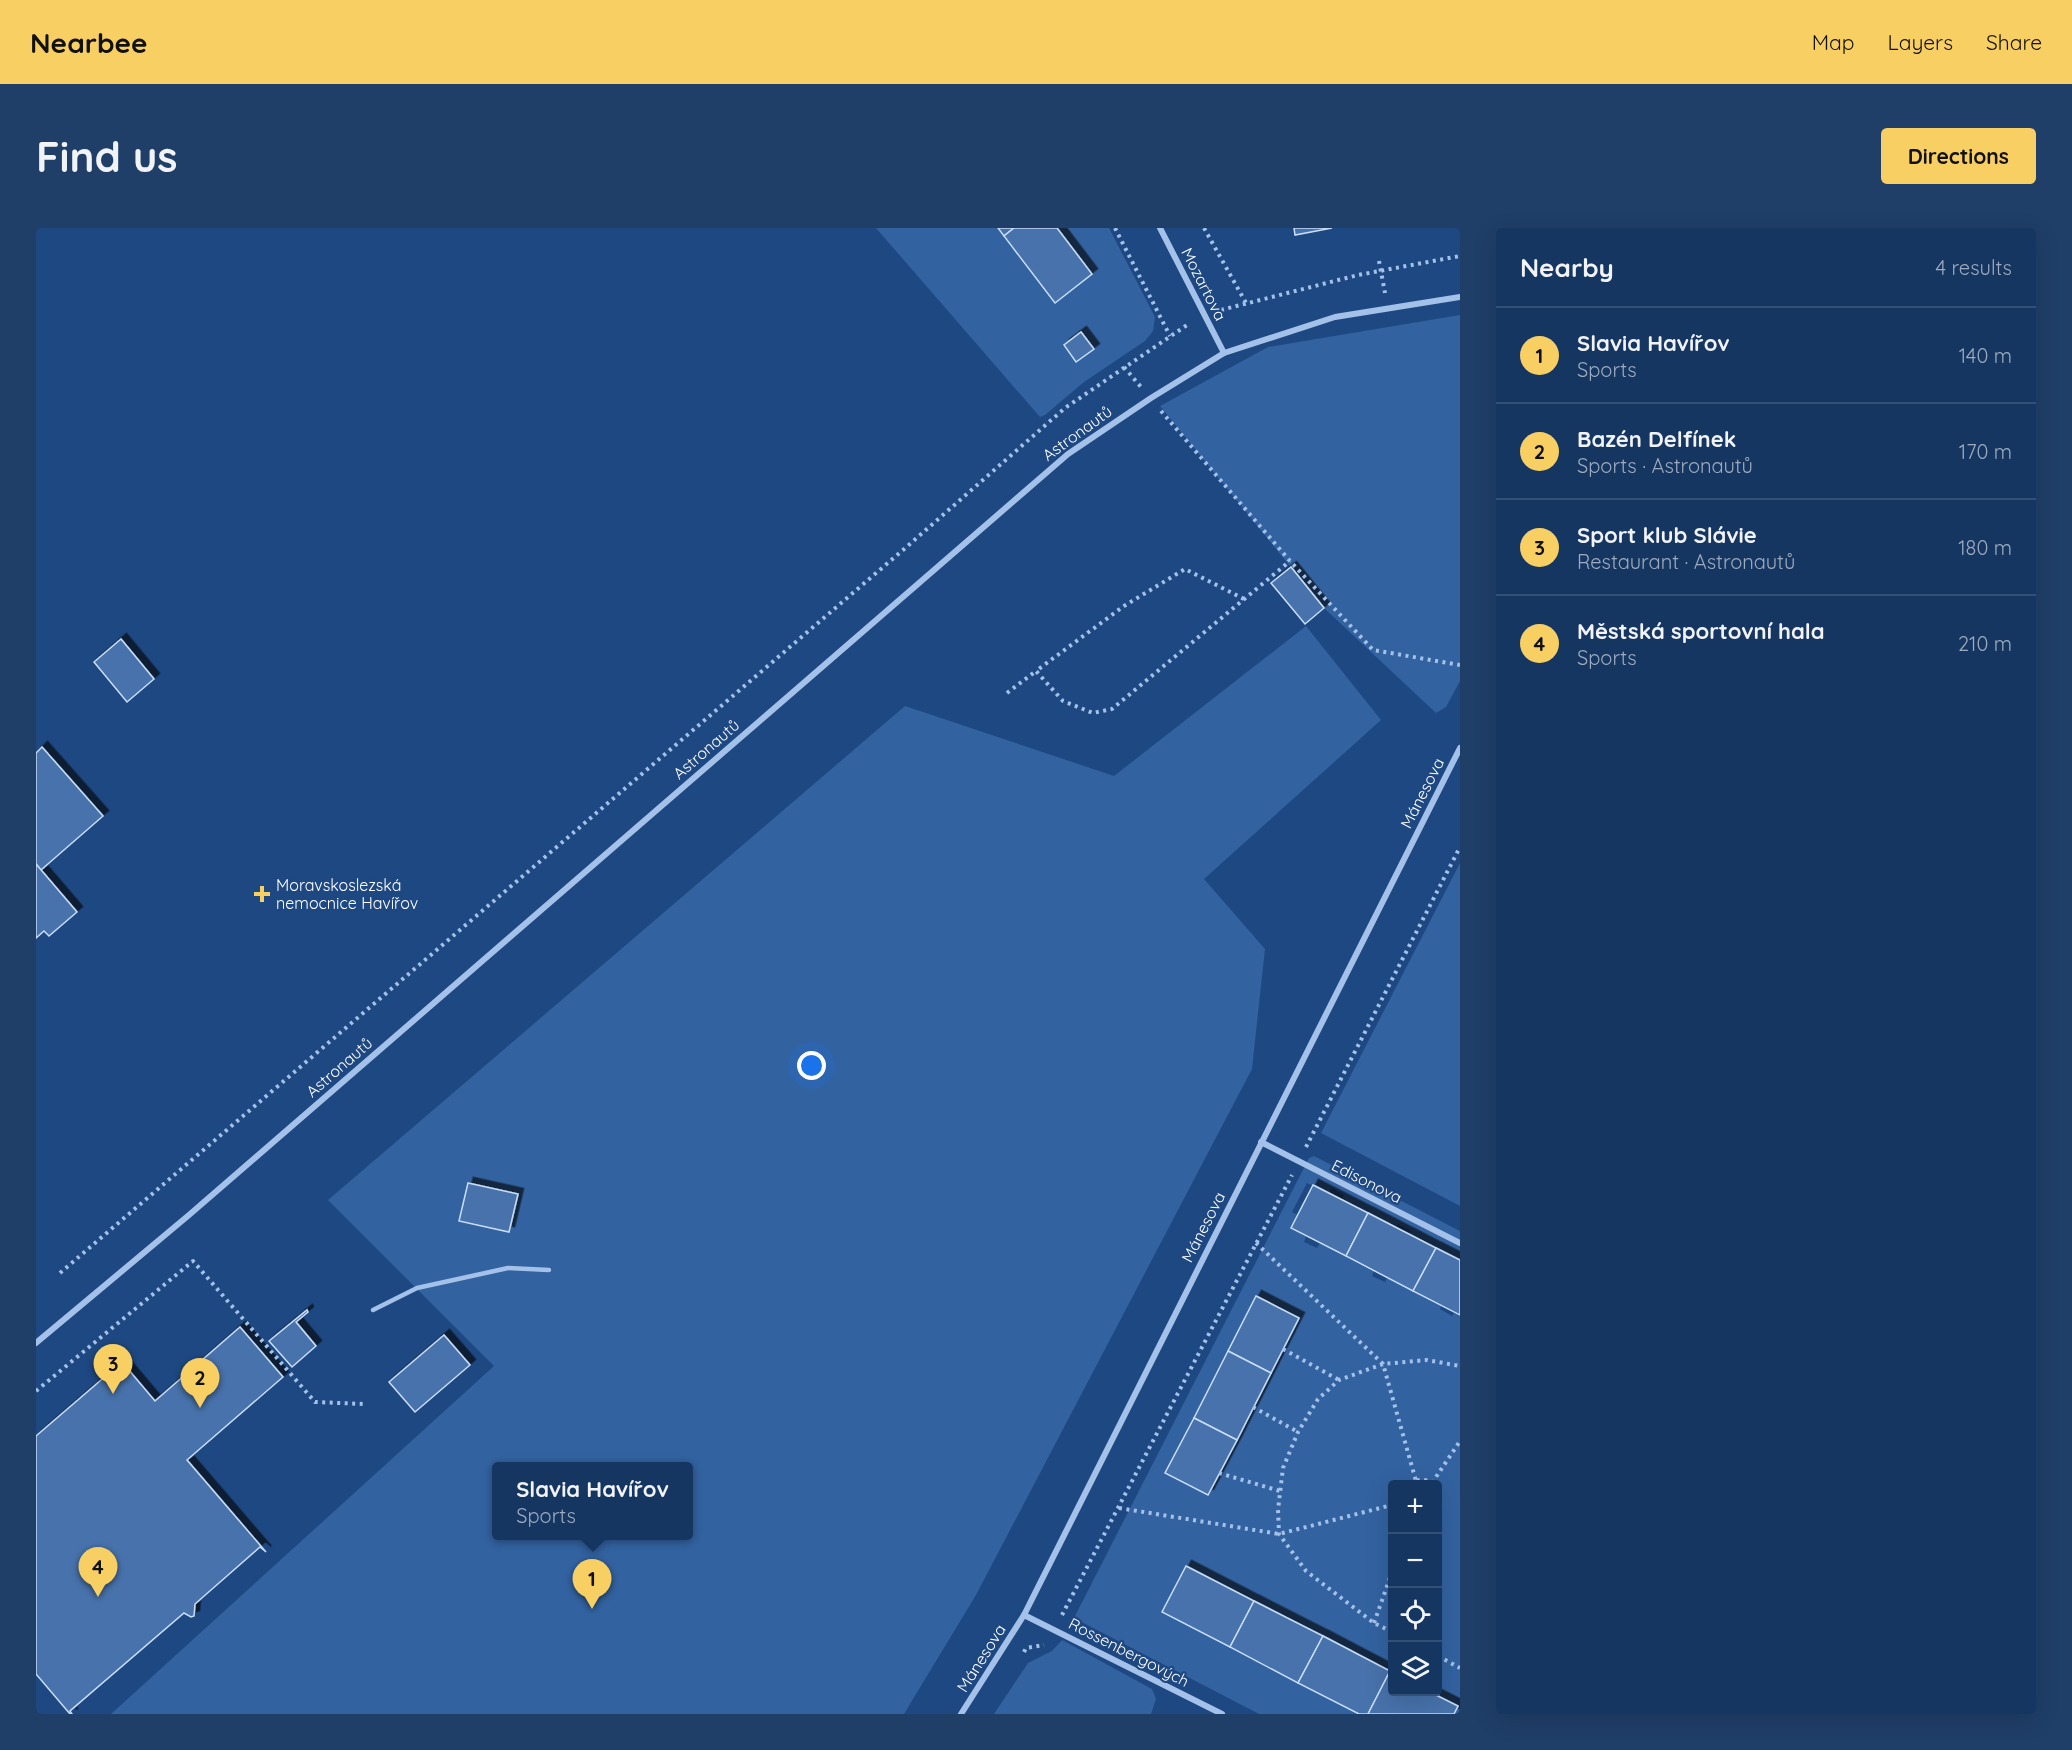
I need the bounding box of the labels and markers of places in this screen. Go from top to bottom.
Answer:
place label: Moravskoslezská nemocnice Havířov [276,875,418,913]
marker: Moravskoslezská nemocnice Havířov [253,885,271,903]
pin: 3 [94,1344,133,1394]
pin: 2 [180,1358,220,1408]
pin: 4 [78,1548,118,1597]
pin: 1 [572,1560,612,1609]

